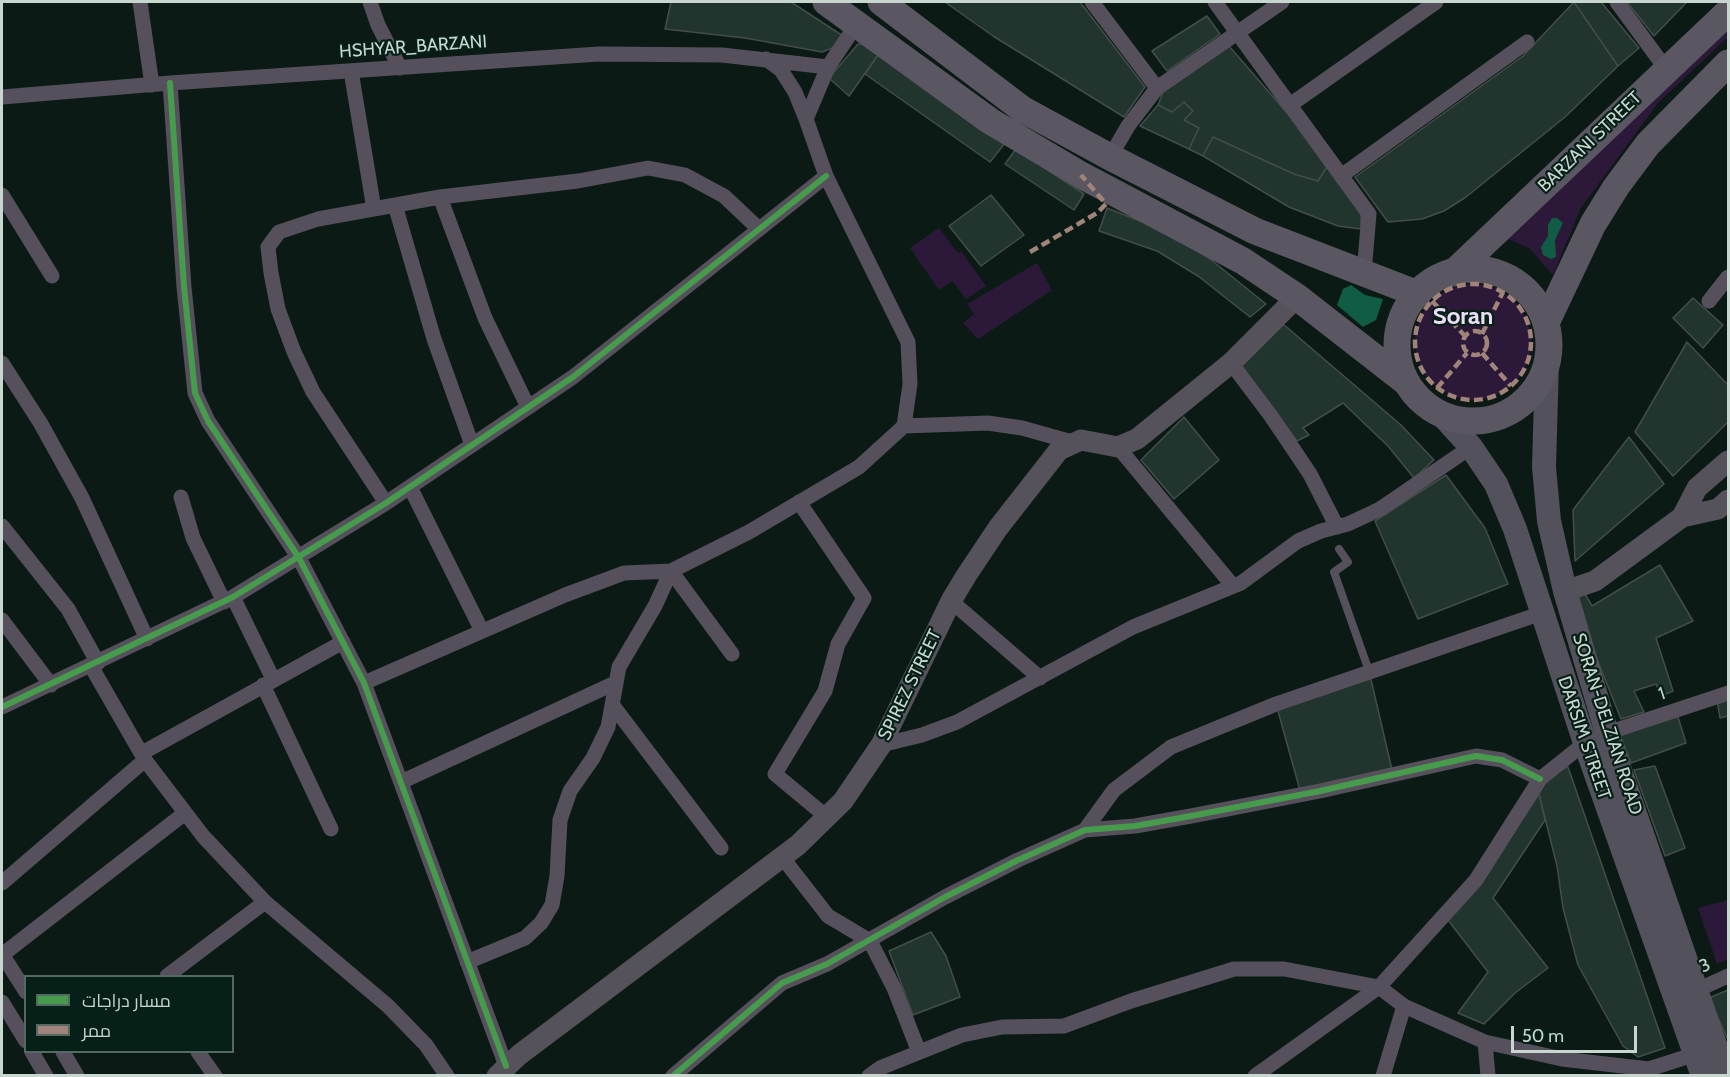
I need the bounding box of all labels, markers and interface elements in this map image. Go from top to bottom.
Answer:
street label: HSHYAR_BARZANI [338,31,488,63]
street label: BARZANI STREET [1534,87,1646,197]
district label: Soran [1433,303,1493,331]
street label: SPIREZ STREET [874,626,946,744]
street label: SORAN-DELZIAN ROAD [1567,630,1647,818]
street label: DARSIM STREET [1553,674,1615,802]
street label: 1 [1656,683,1668,705]
street label: 3 [1696,954,1714,978]
legend [24,975,234,1053]
text: مسار دراجات [82,990,171,1012]
scale bar [1514,1014,1640,1052]
text: ممر [82,1020,111,1042]
text: 50 m [1522,1025,1564,1047]

